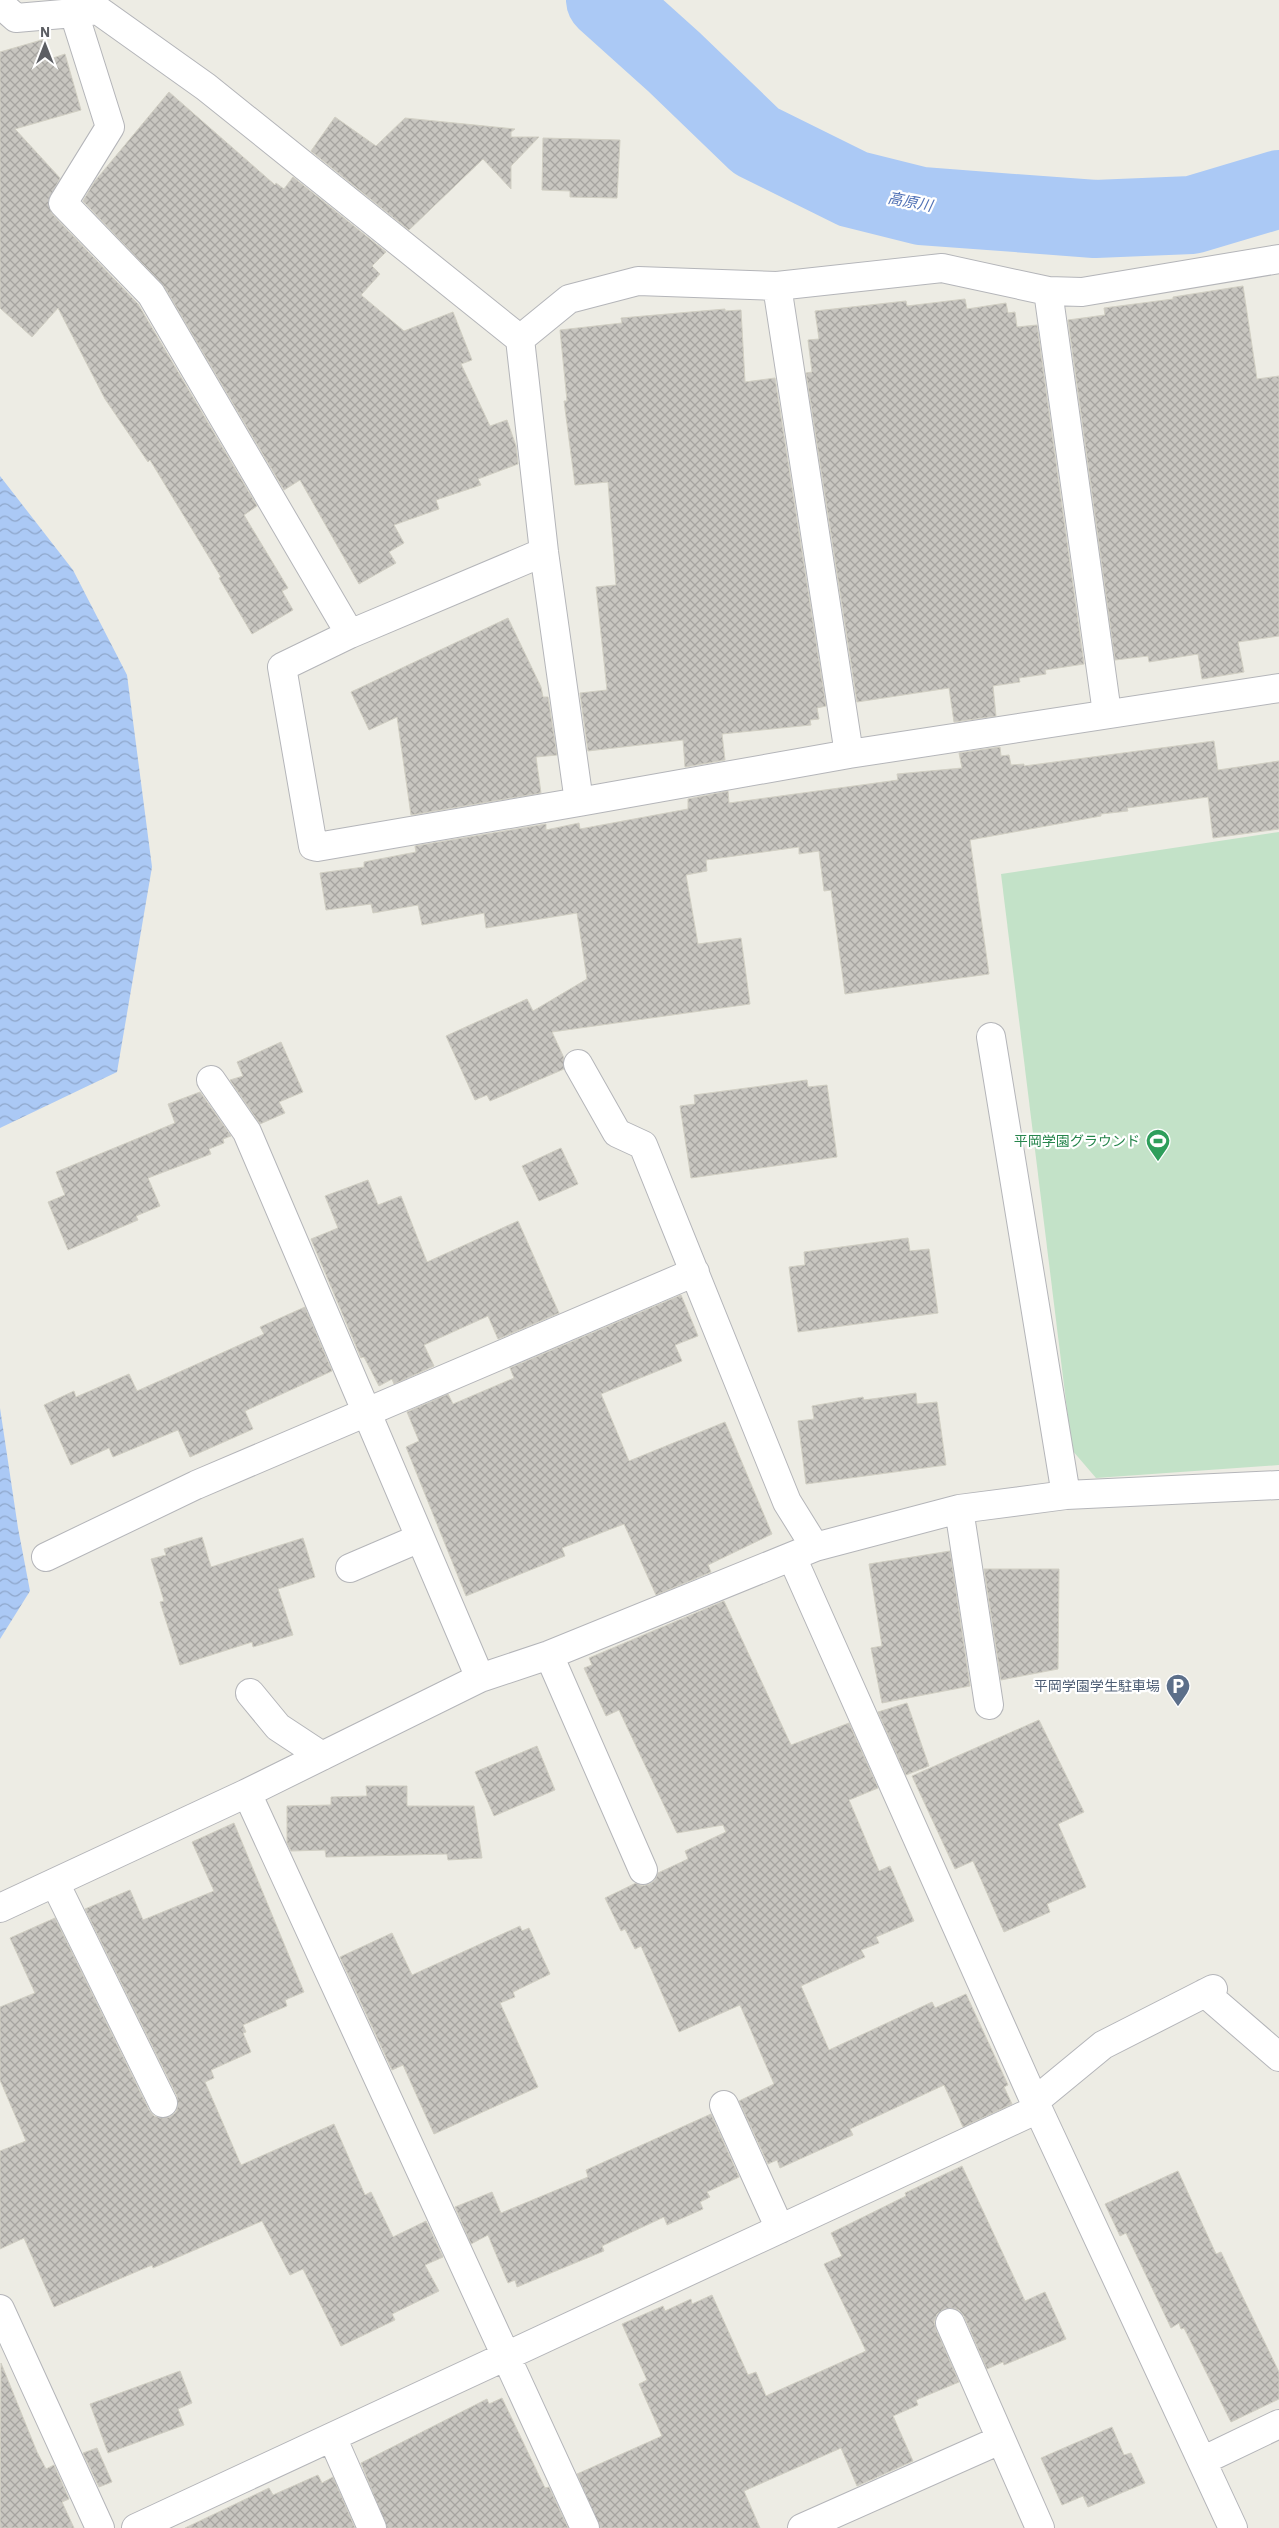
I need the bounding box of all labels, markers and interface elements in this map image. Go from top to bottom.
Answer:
north arrow [20,20,70,70]
text: N [40,23,50,41]
water label: 高原川 [886,188,936,216]
sports icon: 平岡学園グラウンド [1145,1128,1171,1162]
place label: 平岡学園グラウンド [1014,1132,1140,1150]
parking icon: 平岡学園学生駐車場 [1165,1673,1191,1707]
place label: 平岡学園学生駐車場 [1034,1677,1160,1695]

